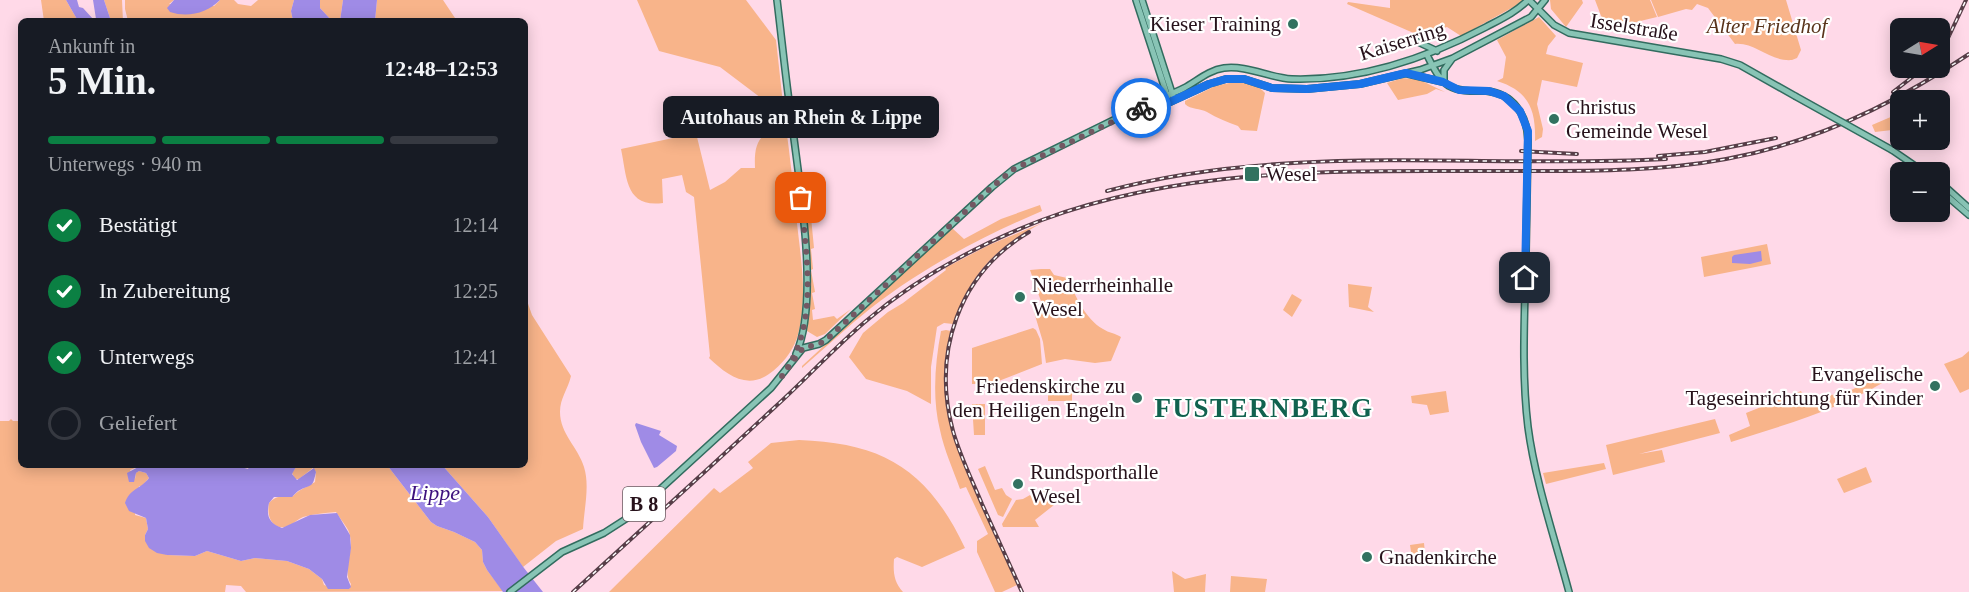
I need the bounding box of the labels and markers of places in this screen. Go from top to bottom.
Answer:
place label: Kieser Training [1150,12,1282,36]
marker: Kieser Training [1286,17,1300,31]
place label: Christus Gemeinde Wesel [1566,95,1708,143]
callout: Autohaus an Rhein & Lippe [663,96,939,138]
marker: Christus Gemeinde Wesel [1547,112,1561,126]
place label: Wesel [1266,162,1317,186]
marker: Wesel [1243,165,1261,183]
pin [775,172,826,223]
pin [1499,252,1550,303]
place label: Niederrheinhalle Wesel [1032,273,1173,321]
marker: Niederrheinhalle Wesel [1013,290,1027,304]
place label: Evangelische Tageseinrichtung für Kinder [1685,362,1923,410]
place label: Friedenskirche zu den Heiligen Engeln [952,374,1125,422]
marker: Evangelische Tageseinrichtung für Kinder [1928,379,1942,393]
marker: Friedenskirche zu den Heiligen Engeln [1130,391,1144,405]
place label: Rundsporthalle Wesel [1030,460,1158,508]
marker: Rundsporthalle Wesel [1011,477,1025,491]
place label: Gnadenkirche [1379,545,1497,569]
marker: Gnadenkirche [1360,550,1374,564]

